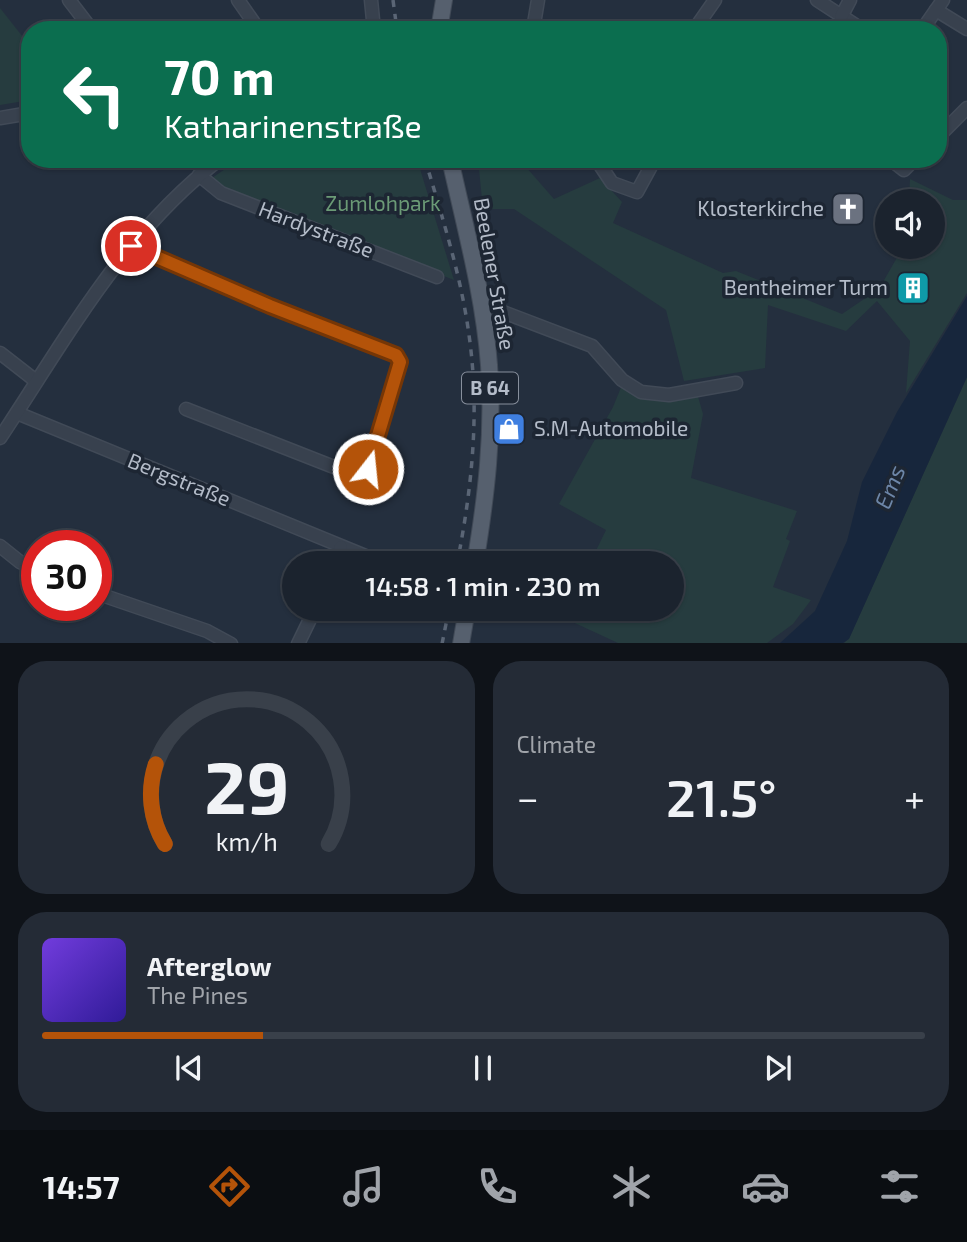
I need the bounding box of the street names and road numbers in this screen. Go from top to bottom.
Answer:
street label: Hardystraße [256,195,377,262]
street label: Beelener Straße [470,196,521,352]
road number: B 64 [462,372,518,404]
street label: Bergstraße [125,447,235,511]

